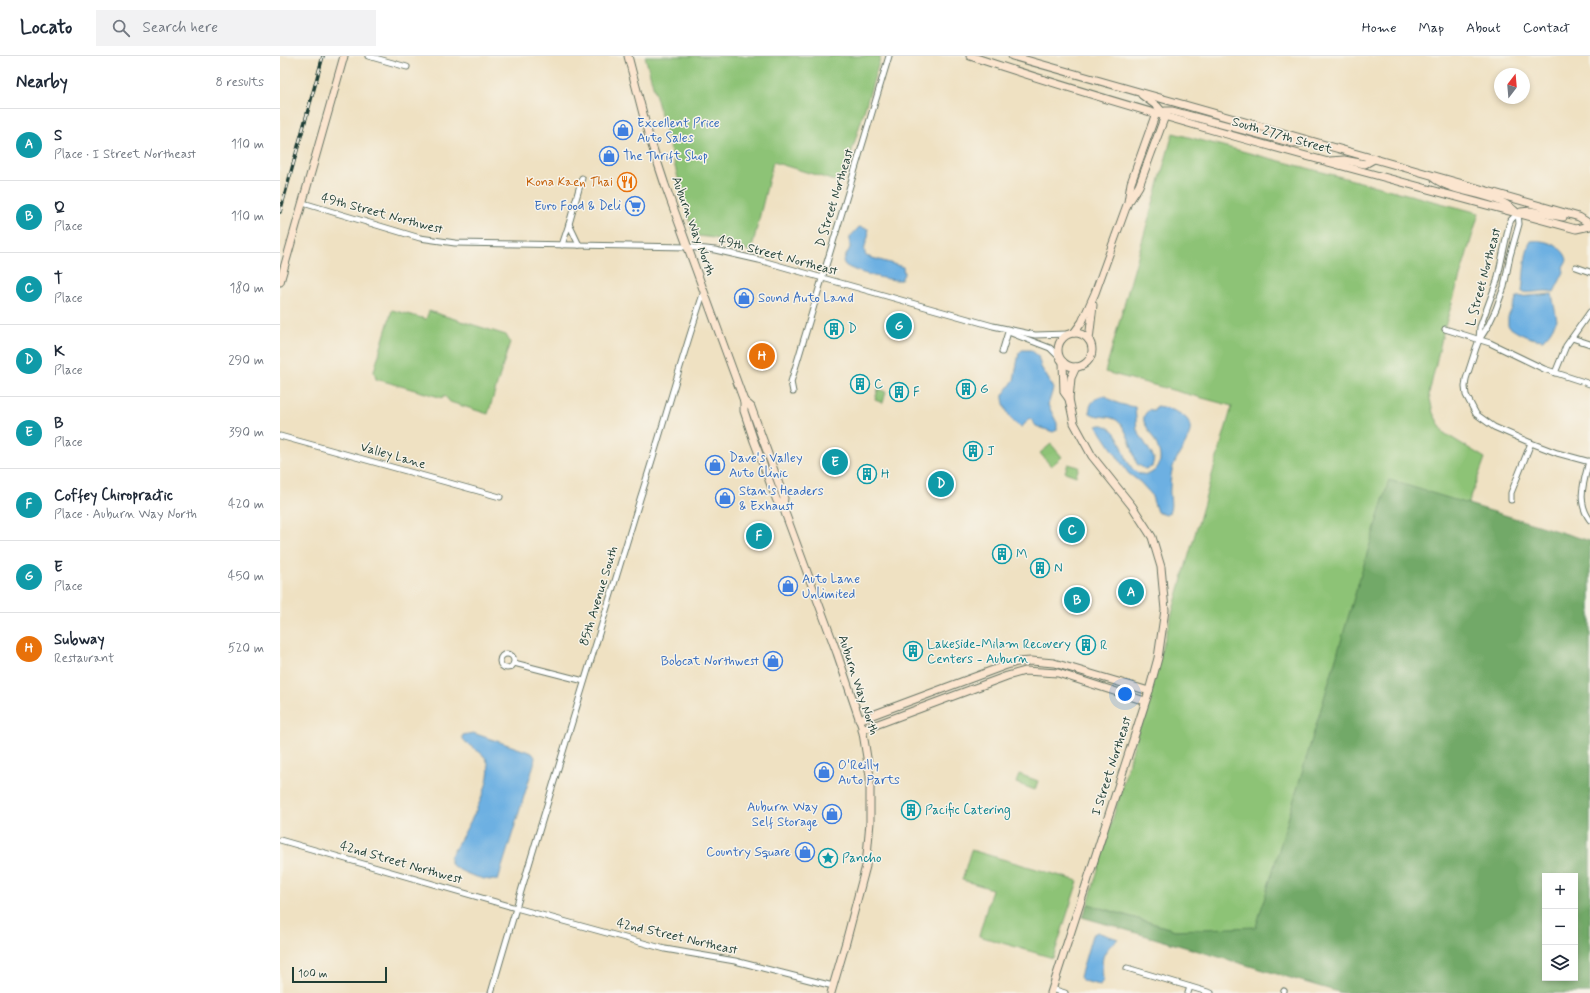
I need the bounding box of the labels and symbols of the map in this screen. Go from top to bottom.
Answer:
north arrow [1494,68,1530,104]
street label: South 277th Street [1230,114,1334,159]
place label: Excellent Price Auto Sales [637,115,720,147]
shop icon: Excellent Price Auto Sales [612,119,634,141]
shop icon: The Thrift Shop [598,145,620,167]
street label: D Street Northeast [812,147,858,249]
place label: The Thrift Shop [623,148,708,165]
restaurant icon: Kona Kaen Thai [616,171,638,193]
place label: Kona Kaen Thai [526,174,613,191]
street label: Auburn Way North [667,174,719,278]
street label: 49th Street Northwest [319,190,445,238]
supermarket icon: Euro Food & Deli [624,195,646,217]
place label: Euro Food & Deli [534,198,621,215]
street label: L Street Northeast [1463,226,1505,328]
street label: 49th Street Northeast [716,232,840,280]
shop icon: Sound Auto Land [733,287,755,309]
place label: Sound Auto Land [758,290,854,307]
pin: G [886,311,912,341]
building icon: D [823,318,845,340]
place label: D [848,321,857,338]
pin: H [749,341,775,371]
building icon: C [849,373,871,395]
place label: C [874,376,883,393]
building icon: G [955,378,977,400]
building icon: F [888,381,910,403]
place label: G [980,381,989,398]
place label: F [913,384,920,401]
street label: Valley Lane [358,439,428,473]
building icon: J [962,440,984,462]
place label: J [987,443,995,460]
pin: E [822,447,848,477]
place label: Dave's Valley Auto Clinic [729,450,803,482]
shop icon: Dave's Valley Auto Clinic [704,454,726,476]
building icon: H [856,463,878,485]
place label: H [881,466,890,483]
pin: D [928,469,954,499]
place label: Stan's Headers & Exhaust [739,483,824,515]
shop icon: Stan's Headers & Exhaust [714,487,736,509]
pin: C [1059,515,1085,545]
pin: F [746,521,772,551]
building icon: M [991,543,1013,565]
street label: 85th Avenue South [576,544,622,648]
place label: M [1016,546,1027,563]
building icon: N [1029,557,1051,579]
place label: N [1054,560,1063,577]
place label: Auto Lane Unlimited [802,571,860,603]
shop icon: Auto Lane Unlimited [777,575,799,597]
pin: A [1118,577,1144,607]
pin: B [1064,585,1090,615]
street label: Auburn Way North [834,633,882,737]
building icon: R [1075,634,1097,656]
place label: Lakeside-Milam Recovery Centers - Auburn [927,636,1071,668]
place label: R [1100,637,1108,654]
building icon: Lakeside-Milam Recovery Centers - Auburn [902,640,924,662]
shop icon: Bobcat Northwest [762,650,784,672]
place label: Bobcat Northwest [661,653,759,670]
your location [1115,684,1135,704]
street label: I Street Northeast [1088,714,1136,818]
place label: O'Reilly Auto Parts [838,757,900,789]
shop icon: O'Reilly Auto Parts [813,761,835,783]
place label: Auburn Way Self Storage [747,799,818,831]
building icon: Pacific Catering [900,799,922,821]
place label: Pacific Catering [925,802,1011,820]
shop icon: Auburn Way Self Storage [821,803,843,825]
street label: 42nd Street Northwest [338,837,464,889]
shop icon: Country Square [794,841,816,863]
place label: Country Square [706,844,791,861]
place icon: Pancho [817,847,839,869]
place label: Pancho [842,850,882,867]
street label: 42nd Street Northeast [615,915,739,959]
scale bar [292,965,387,984]

